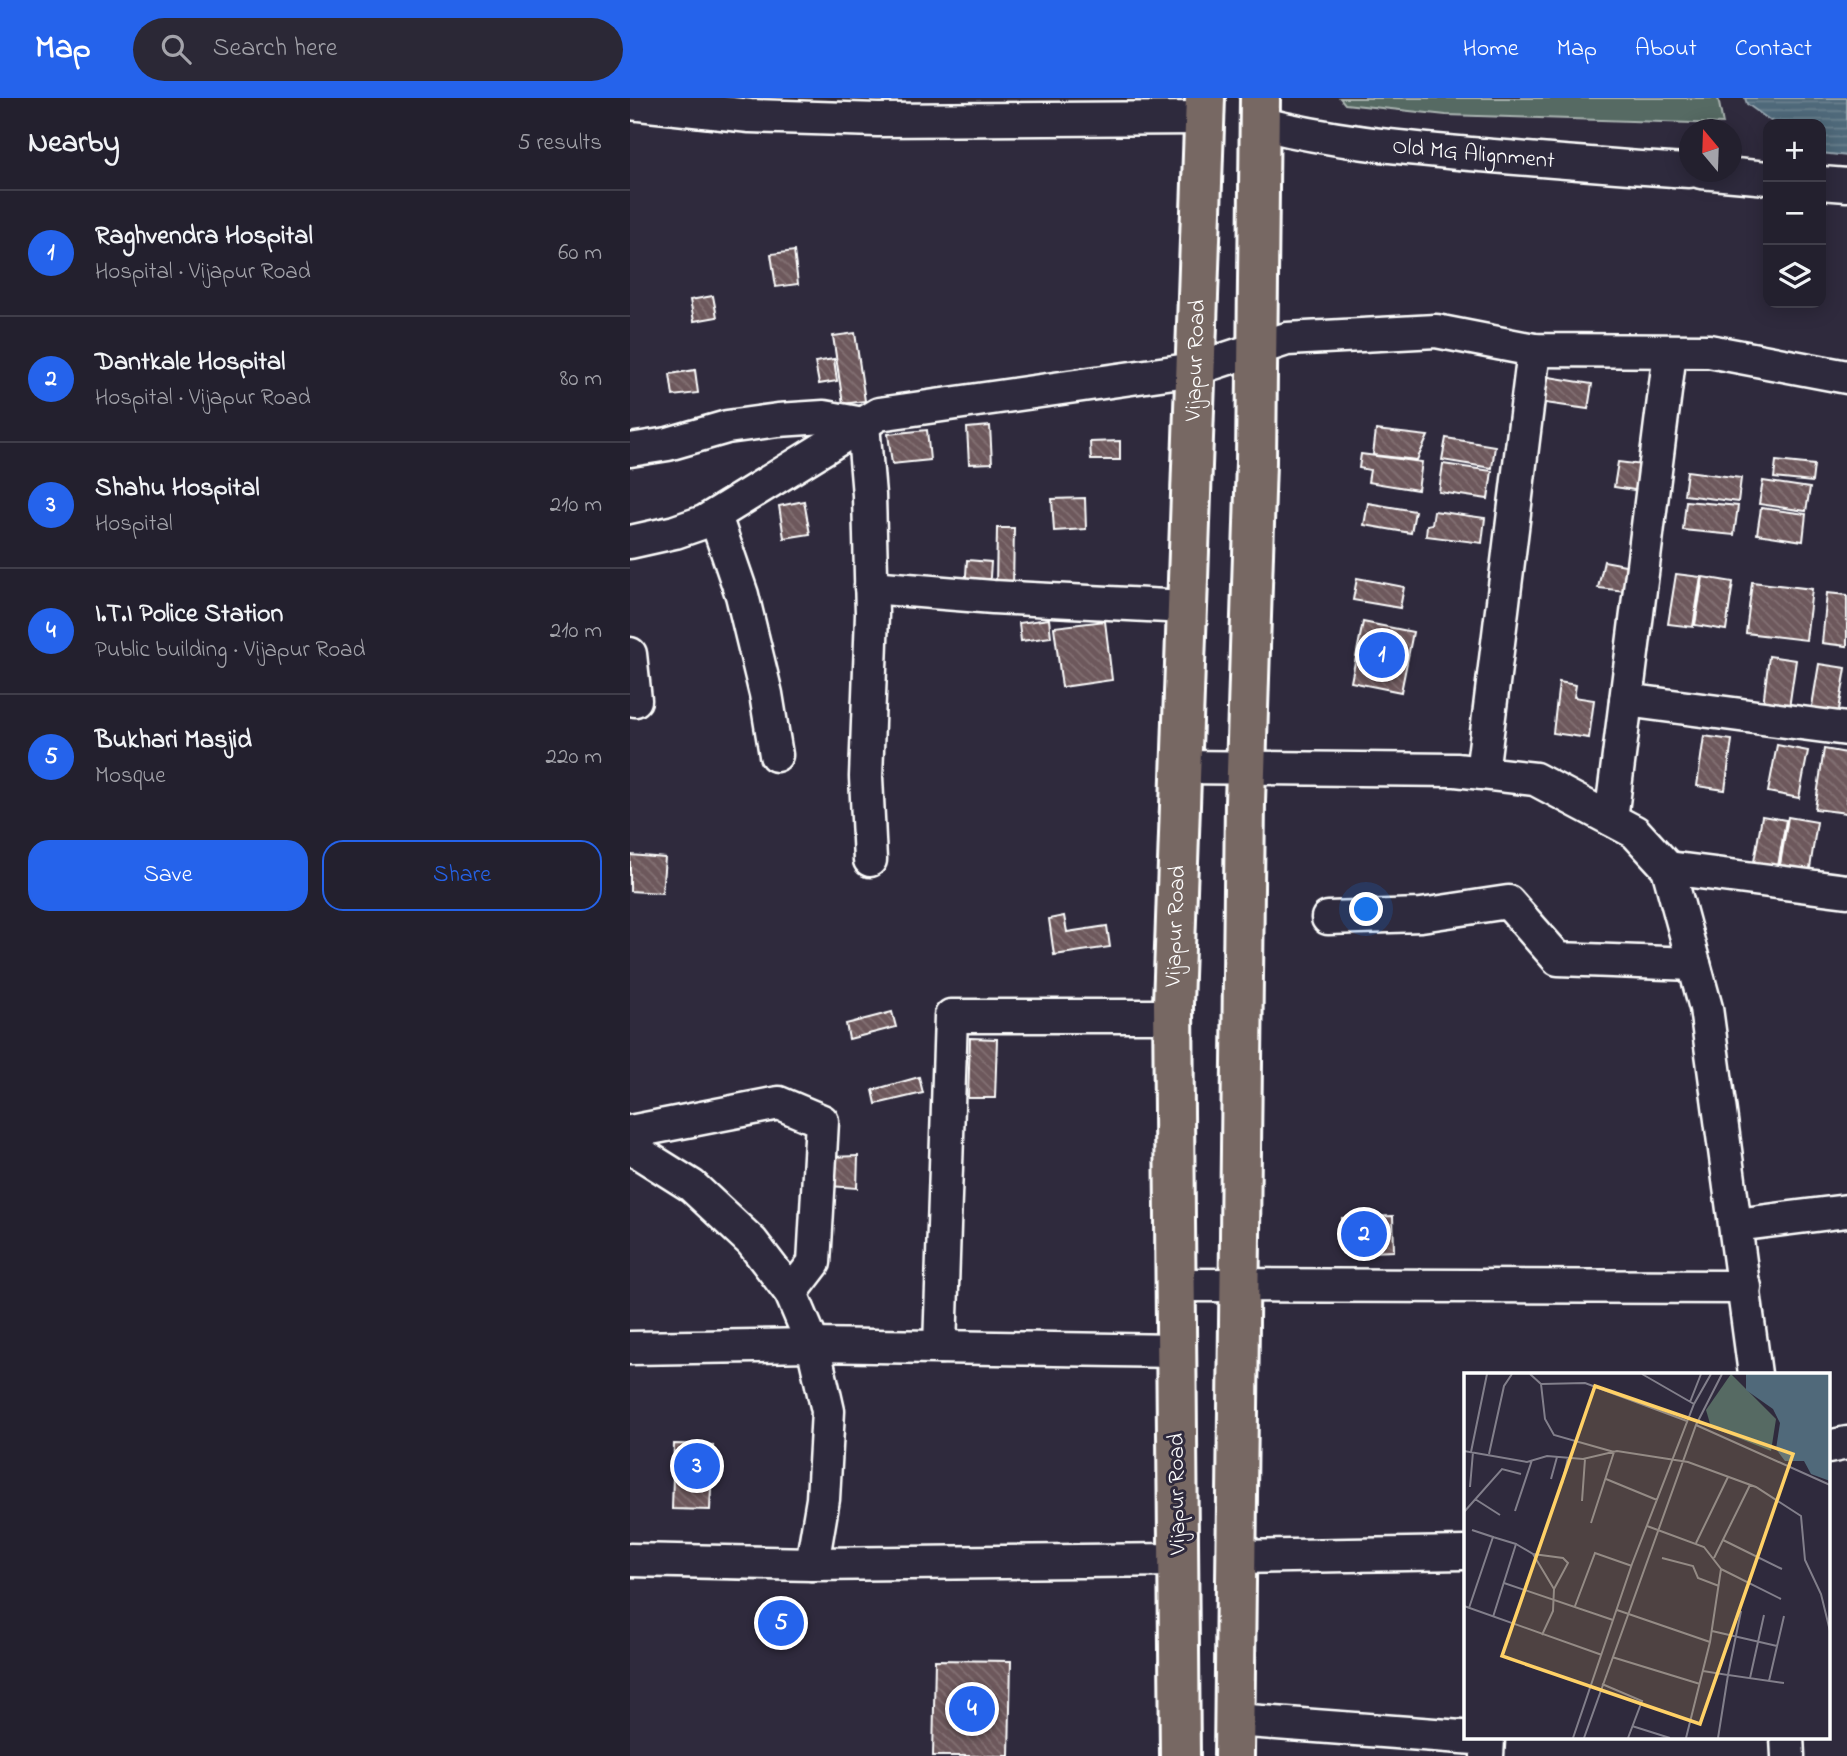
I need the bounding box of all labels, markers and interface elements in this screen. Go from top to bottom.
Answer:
search box [133,18,623,81]
text: Map [35,25,91,73]
icon: search [157,30,195,68]
text: Search here [213,30,337,68]
text: Home [1463,32,1519,67]
text: Map [1557,32,1597,67]
text: About [1635,32,1697,67]
text: Contact [1735,32,1812,67]
north arrow [1679,119,1742,182]
map controls [1763,119,1826,308]
button: + [1763,119,1826,182]
text: Nearby [28,122,120,166]
text: 5 results [518,127,602,160]
street label: Old MG Alignment [1391,130,1556,178]
button: − [1763,182,1826,245]
text: Raghvendra Hospital [95,218,313,256]
text: 1 [47,237,55,270]
text: 60 m [558,237,602,270]
button: layers [1763,245,1826,308]
text: Hospital · Vijapur Road [95,256,311,289]
street label: Vijapur Road [1177,299,1214,423]
text: Dantkale Hospital [95,344,285,382]
text: 2 [45,363,57,396]
text: 80 m [560,363,602,396]
text: Hospital · Vijapur Road [95,382,311,415]
text: Shahu Hospital [95,470,260,508]
text: 3 [46,489,56,522]
text: 210 m [550,489,602,522]
text: Hospital [95,508,173,541]
text: I.T.I Police Station [95,596,283,634]
text: 4 [46,615,56,648]
text: 210 m [550,615,602,648]
pin: 1 [1359,629,1405,681]
text: Public building · Vijapur Road [95,634,365,667]
text: Bukhari Masjid [95,722,252,760]
text: 5 [44,741,58,774]
text: 220 m [546,741,602,774]
text: Mosque [95,760,166,793]
button: Save [28,840,308,911]
button: Share [322,840,602,911]
street label: Vijapur Road [1157,865,1194,988]
your location [1349,892,1383,926]
pin: 2 [1341,1208,1387,1260]
inset map [1464,1373,1829,1738]
street label: Vijapur Road [1160,1433,1196,1556]
pin: 3 [674,1440,720,1492]
pin: 5 [758,1597,804,1649]
pin: 4 [949,1683,995,1735]

